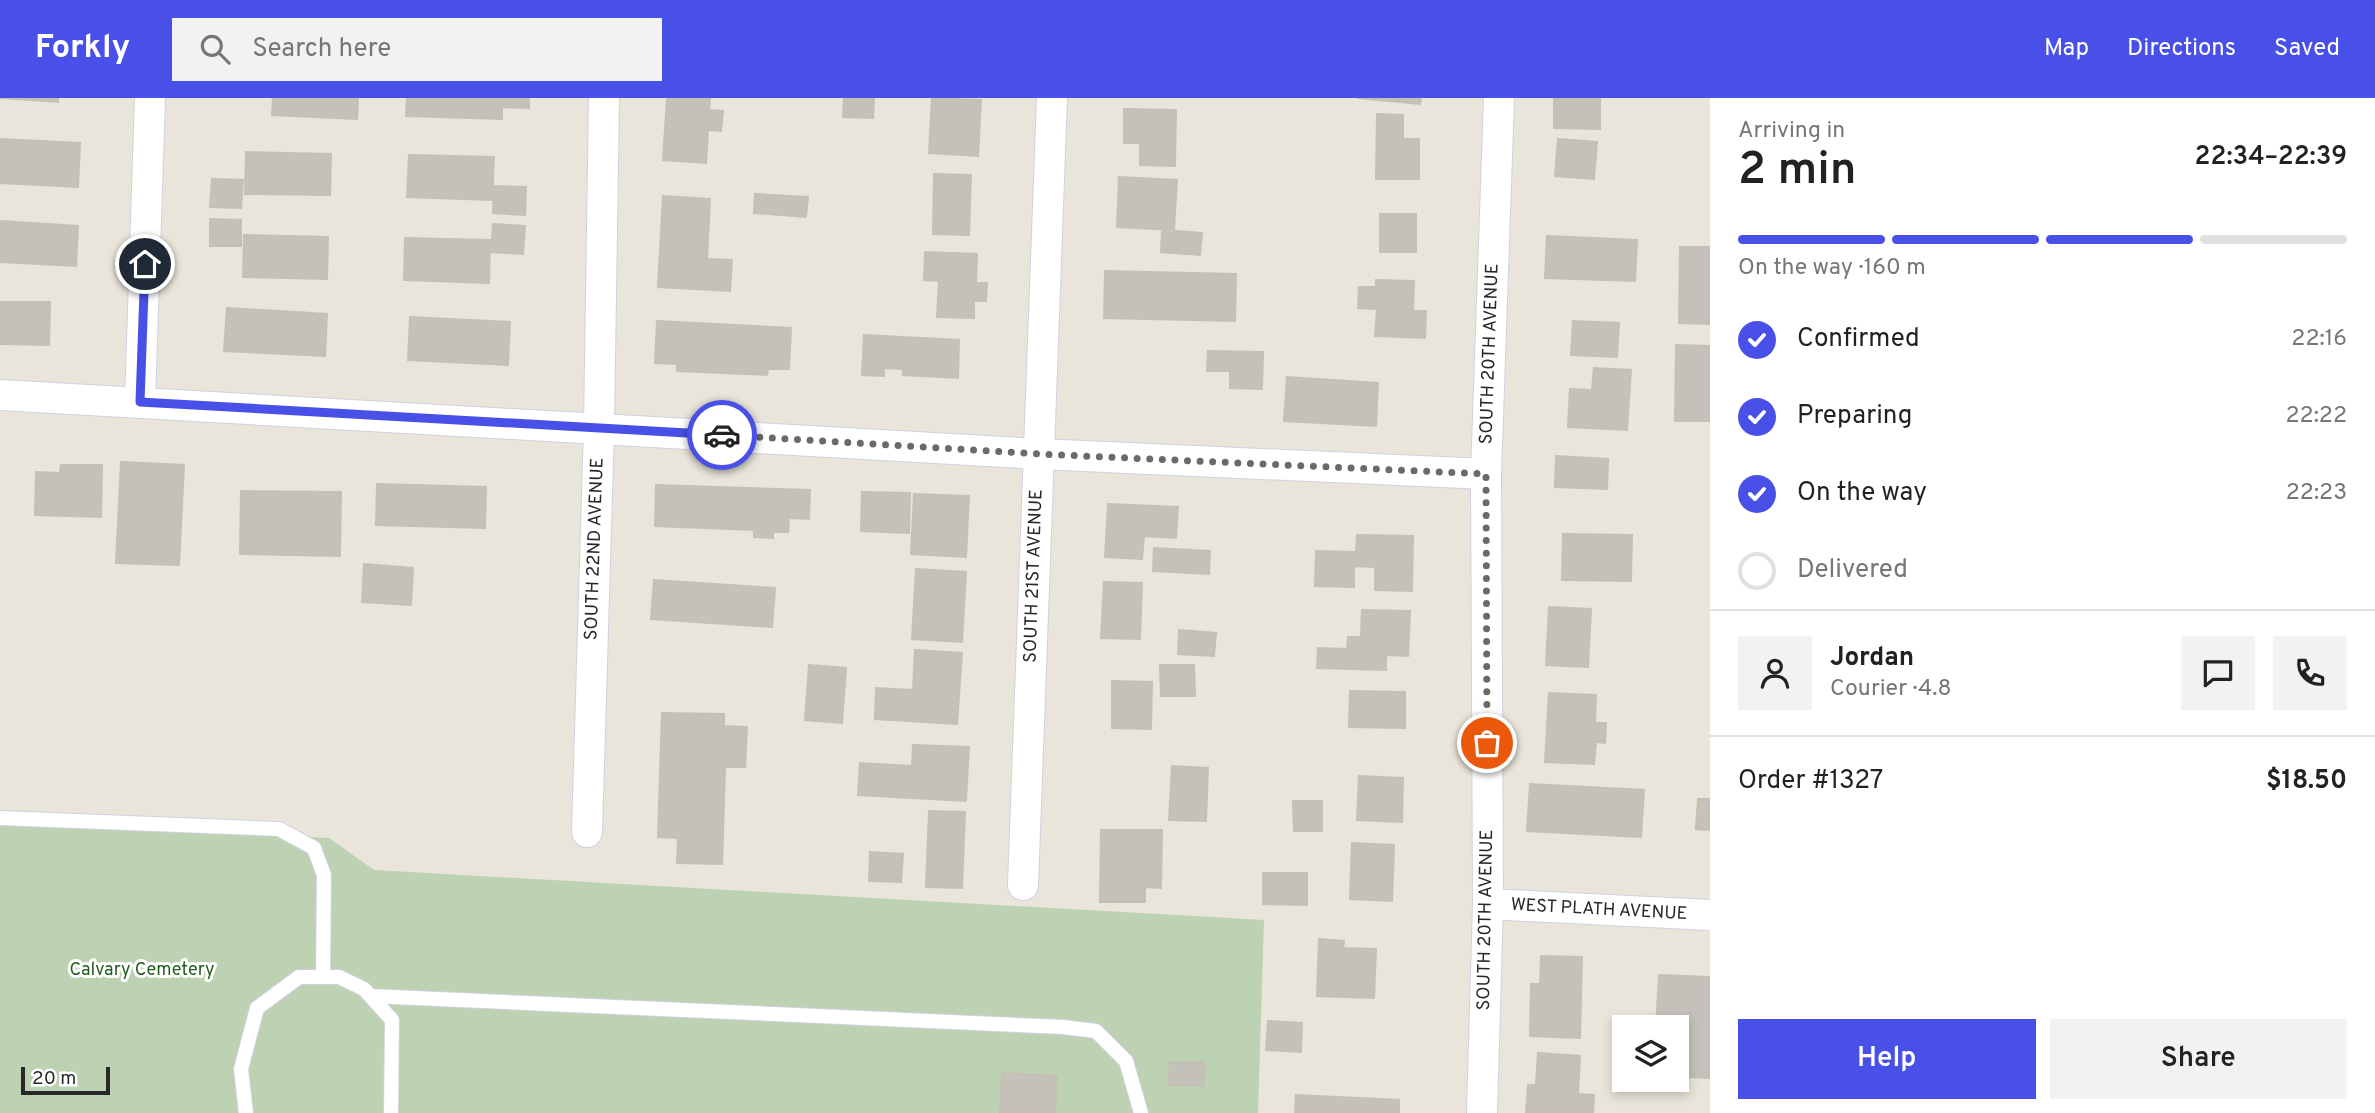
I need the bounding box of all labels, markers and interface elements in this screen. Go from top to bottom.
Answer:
search box [172,18,662,81]
text: Forkly [35,28,130,70]
icon: search [196,30,234,68]
text: Search here [252,33,391,66]
text: Map [2044,34,2089,64]
text: Directions [2127,34,2236,64]
text: Saved [2274,34,2340,64]
text: Arriving in [1738,117,1845,146]
text: 22:34–22:39 [2195,141,2347,174]
text: 2 min [1738,142,1857,201]
pin [115,234,175,294]
icon: home [126,245,164,283]
text: On the way · 160 m [1738,254,1926,283]
street label: SOUTH 20TH AVENUE [1475,263,1505,445]
icon: check [1738,321,1776,359]
text: Confirmed [1797,323,1920,356]
text: 22:16 [2291,325,2347,354]
icon: check [1738,398,1776,436]
courier [687,400,757,470]
text: Preparing [1797,400,1912,433]
text: 22:22 [2286,402,2347,431]
icon: car [703,416,741,454]
street label: SOUTH 22ND AVENUE [580,457,610,641]
icon: check [1738,475,1776,513]
text: On the way [1797,477,1927,510]
text: 22:23 [2286,479,2347,508]
street label: SOUTH 21ST AVENUE [1019,489,1049,663]
text: Delivered [1797,554,1908,587]
button: person [1738,636,1812,710]
button: chat [2181,636,2255,710]
button: phone [2273,636,2347,710]
text: Jordan [1830,642,1914,675]
text: Courier · 4.8 [1830,675,1951,704]
pin [1457,713,1517,773]
icon: bag [1468,724,1506,762]
text: Order #1327 [1738,765,1883,798]
text: $18.50 [2266,765,2347,798]
street label: SOUTH 20TH AVENUE [1473,829,1499,1011]
street label: WEST PLATH AVENUE [1510,894,1688,926]
park label: Calvary Cemetery [69,959,215,982]
map controls [1612,1015,1689,1092]
button: layers [1612,1015,1689,1092]
button: Help [1738,1019,2036,1099]
button: Share [2050,1019,2347,1099]
scale bar [21,1064,110,1096]
text: 20 m [32,1067,76,1091]

